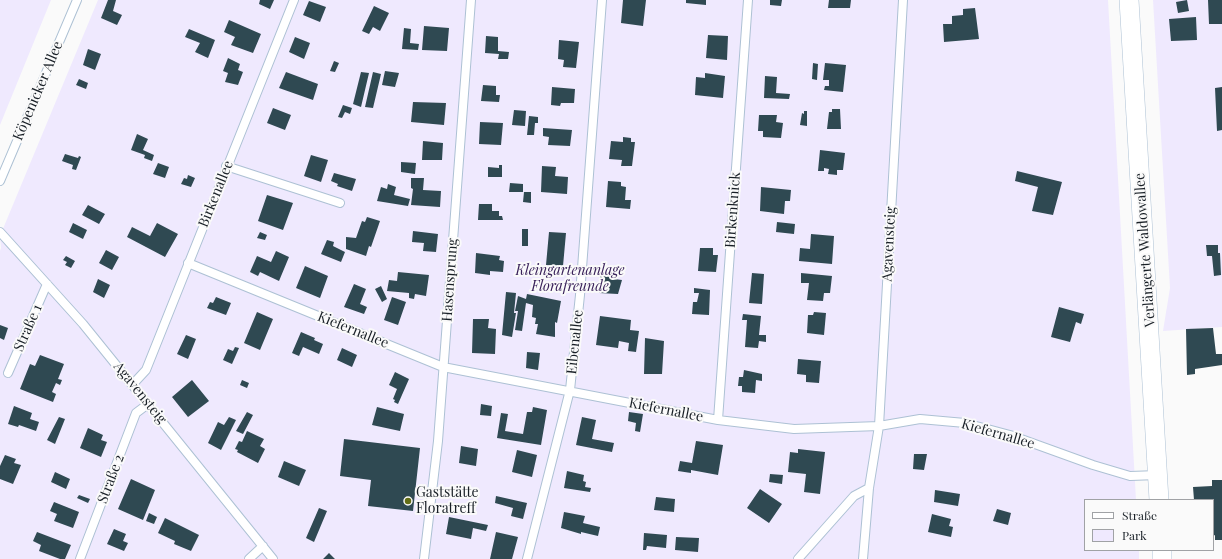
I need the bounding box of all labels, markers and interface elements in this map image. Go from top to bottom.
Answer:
street label: Köpenicker Allee [10,39,66,143]
street label: Birkenallee [195,158,237,230]
street label: Birkenknick [722,171,744,249]
street label: Verlängerte Waldowallee [1131,172,1159,328]
street label: Agavensteig [879,206,899,282]
street label: Hasensprung [439,238,461,322]
park label: Kleingartenanlage Florafreunde [515,263,625,296]
street label: Straße 1 [10,302,46,354]
street label: Kiefernallee [315,308,391,352]
street label: Eibenallee [563,309,587,375]
street label: Agavensteig [110,359,170,427]
street label: Kiefernallee [627,395,705,425]
street label: Kiefernallee [959,416,1037,452]
street label: Straße 2 [94,452,128,506]
place label: Gaststätte Floratreff [416,485,479,518]
marker: Gaststätte Floratreff [403,496,413,506]
legend [1084,499,1214,551]
text: Straße [1122,507,1157,523]
text: Park [1122,527,1147,543]

